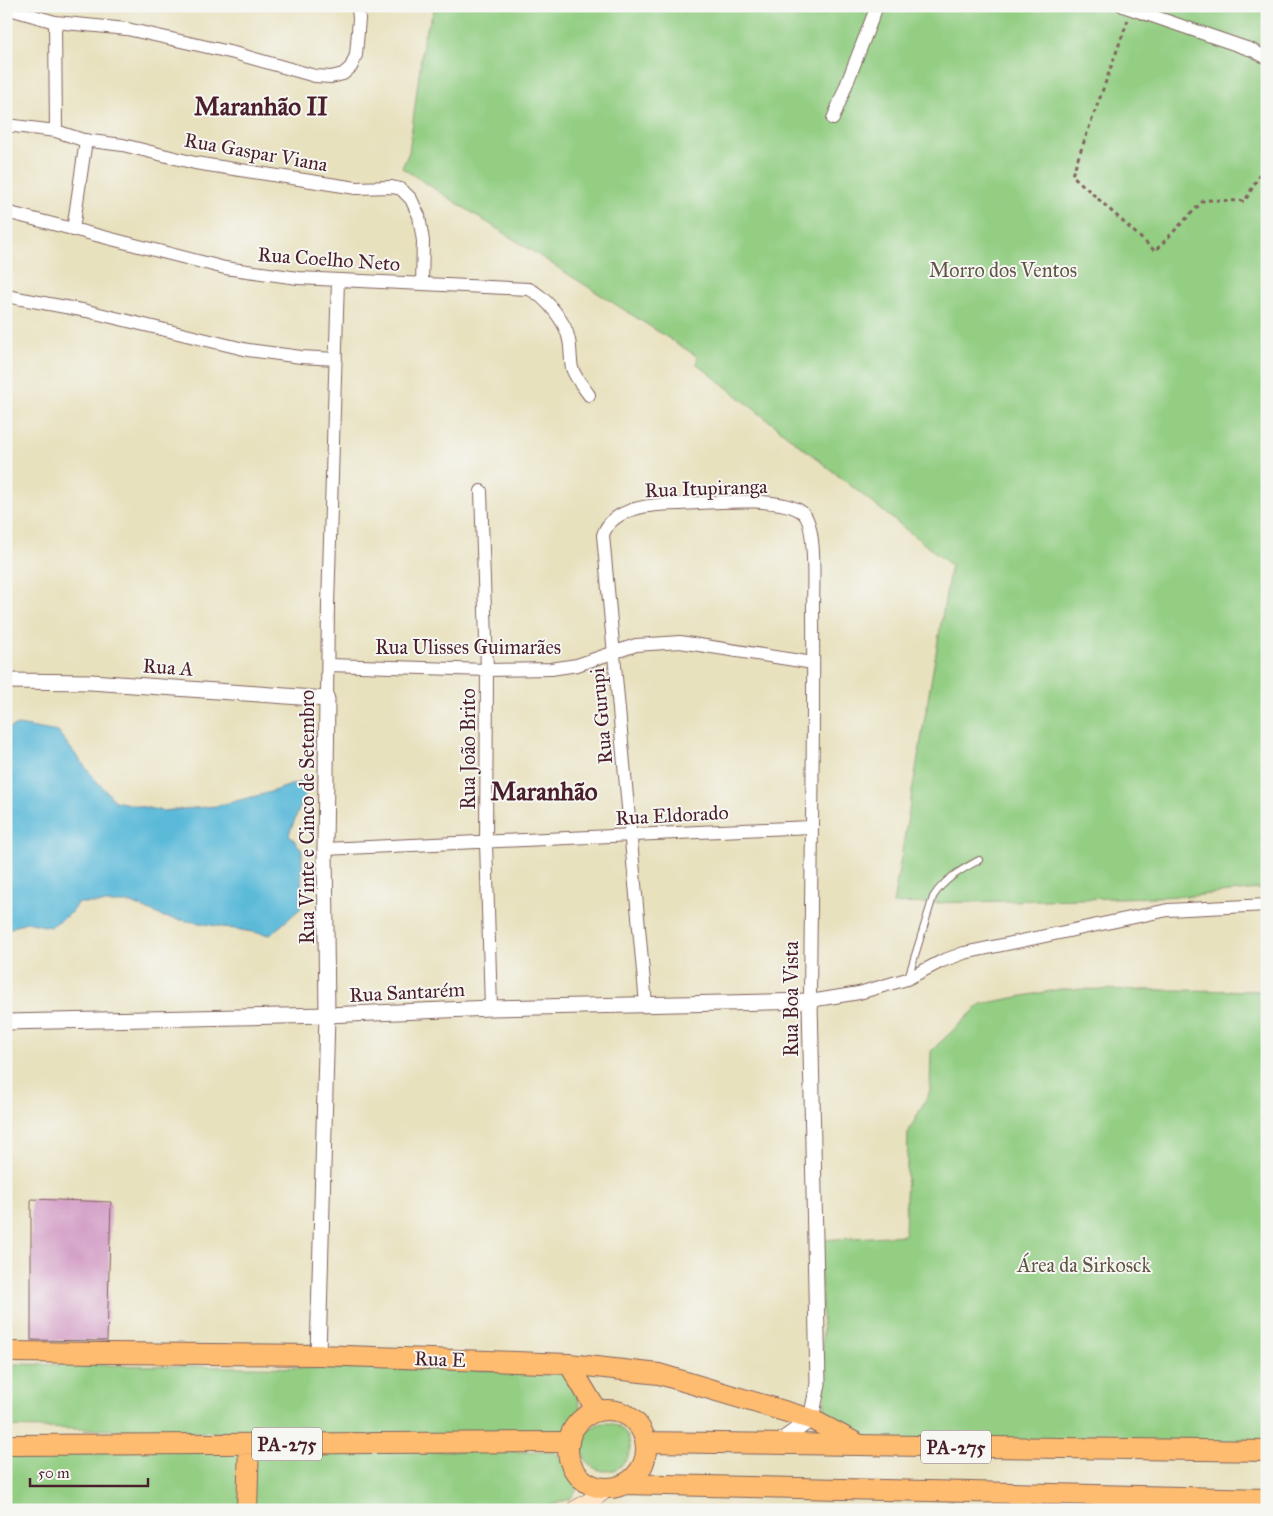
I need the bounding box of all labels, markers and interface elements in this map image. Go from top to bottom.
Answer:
district label: Maranhão II [194,91,328,122]
street label: Rua Gaspar Viana [182,128,330,177]
street label: Rua Coelho Neto [257,242,401,276]
park label: Morro dos Ventos [929,258,1077,282]
street label: Rua Itupiranga [644,474,769,503]
street label: Rua Ulisses Guimarães [375,635,561,659]
street label: Rua A [142,653,195,681]
street label: Rua Gurupi [585,666,617,765]
street label: Rua João Brito [456,688,481,810]
street label: Rua Vinte e Cinco de Setembro [295,690,319,944]
district label: Maranhão [490,776,598,807]
street label: Rua Eldorado [615,800,729,830]
street label: Rua Boa Vista [779,941,803,1057]
street label: Rua Santarém [348,977,466,1007]
park label: Área da Sirkosck [1016,1252,1151,1277]
street label: Rua E [414,1346,466,1372]
road number: PA-275 [252,1428,322,1460]
road number: PA-275 [921,1430,991,1464]
scale bar [30,1456,148,1488]
text: 50 m [38,1464,70,1482]

